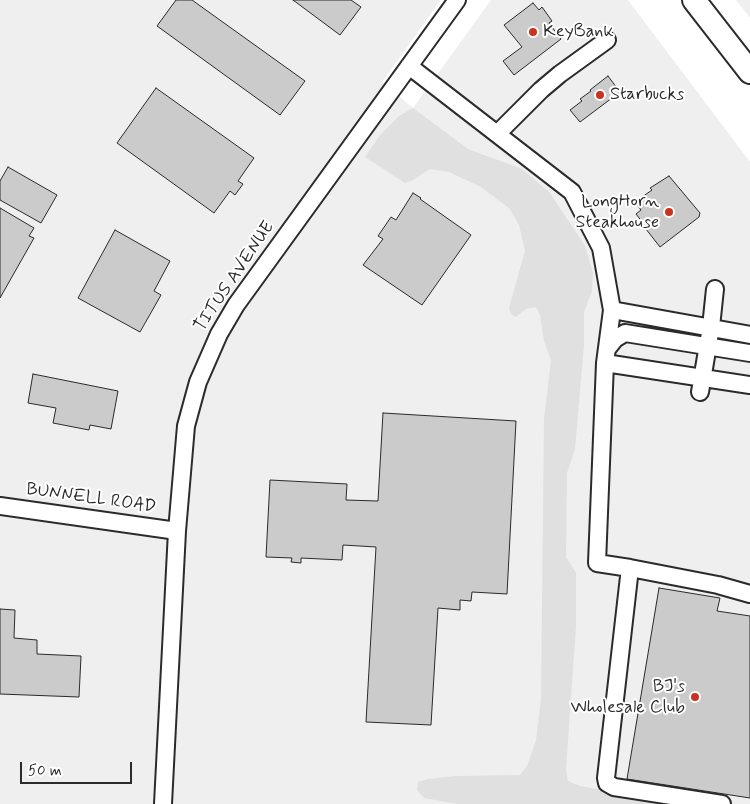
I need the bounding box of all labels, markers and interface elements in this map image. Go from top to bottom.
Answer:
place label: KeyBank [543,21,614,43]
marker: KeyBank [527,26,539,38]
place label: Starbucks [610,84,684,106]
marker: Starbucks [594,89,606,101]
place label: LongHorn Steakhouse [575,191,659,233]
marker: LongHorn Steakhouse [663,206,675,218]
street label: TITUS AVENUE [190,218,280,336]
street label: BUNNELL ROAD [25,479,157,519]
place label: BJ's Wholesale Club [570,676,685,719]
marker: BJ's Wholesale Club [689,691,701,703]
scale bar [22,752,135,784]
text: 50 m [28,761,62,781]

